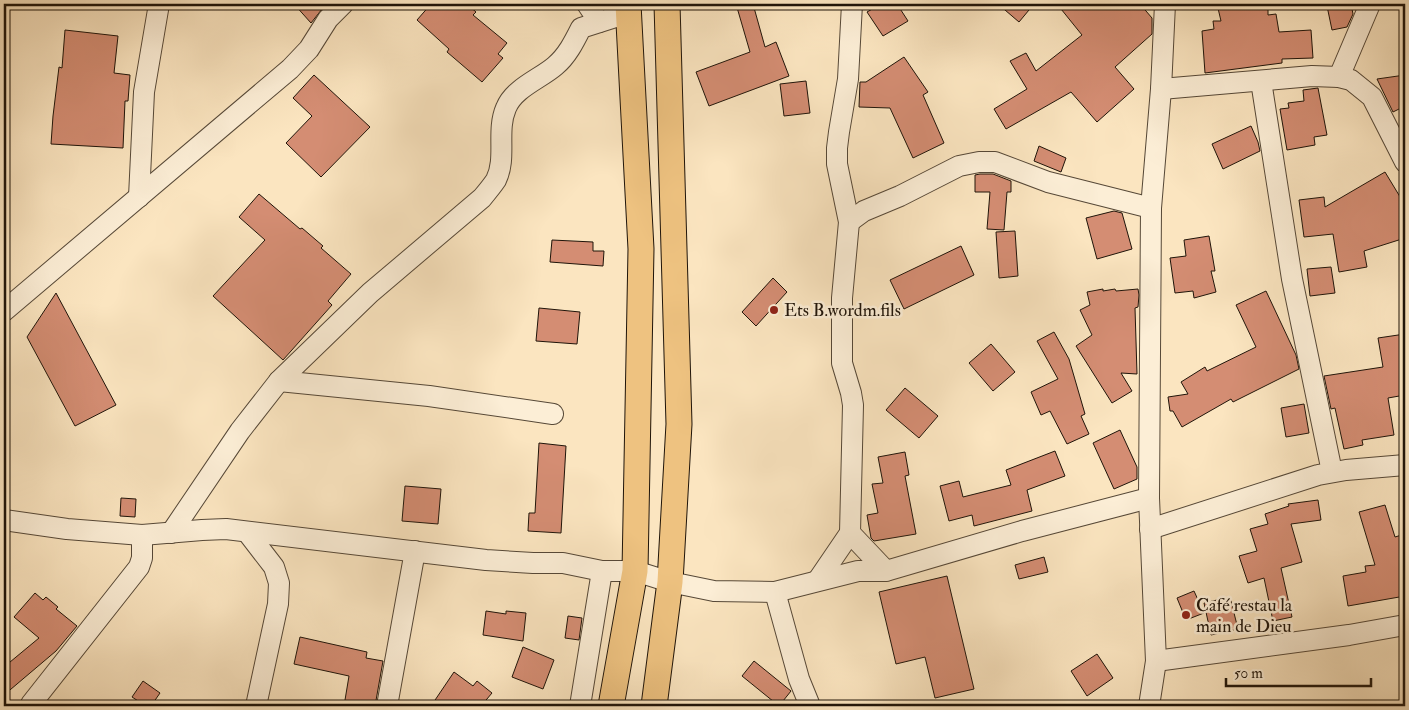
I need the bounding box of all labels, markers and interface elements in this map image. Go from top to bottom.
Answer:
place label: Ets B.wordm.fils [784,299,901,322]
marker: Ets B.wordm.fils [768,304,780,316]
place label: Café restau la main de Dieu [1196,594,1293,638]
marker: Café restau la main de Dieu [1180,609,1192,621]
scale bar [1226,655,1372,687]
text: 50 m [1234,664,1263,683]

